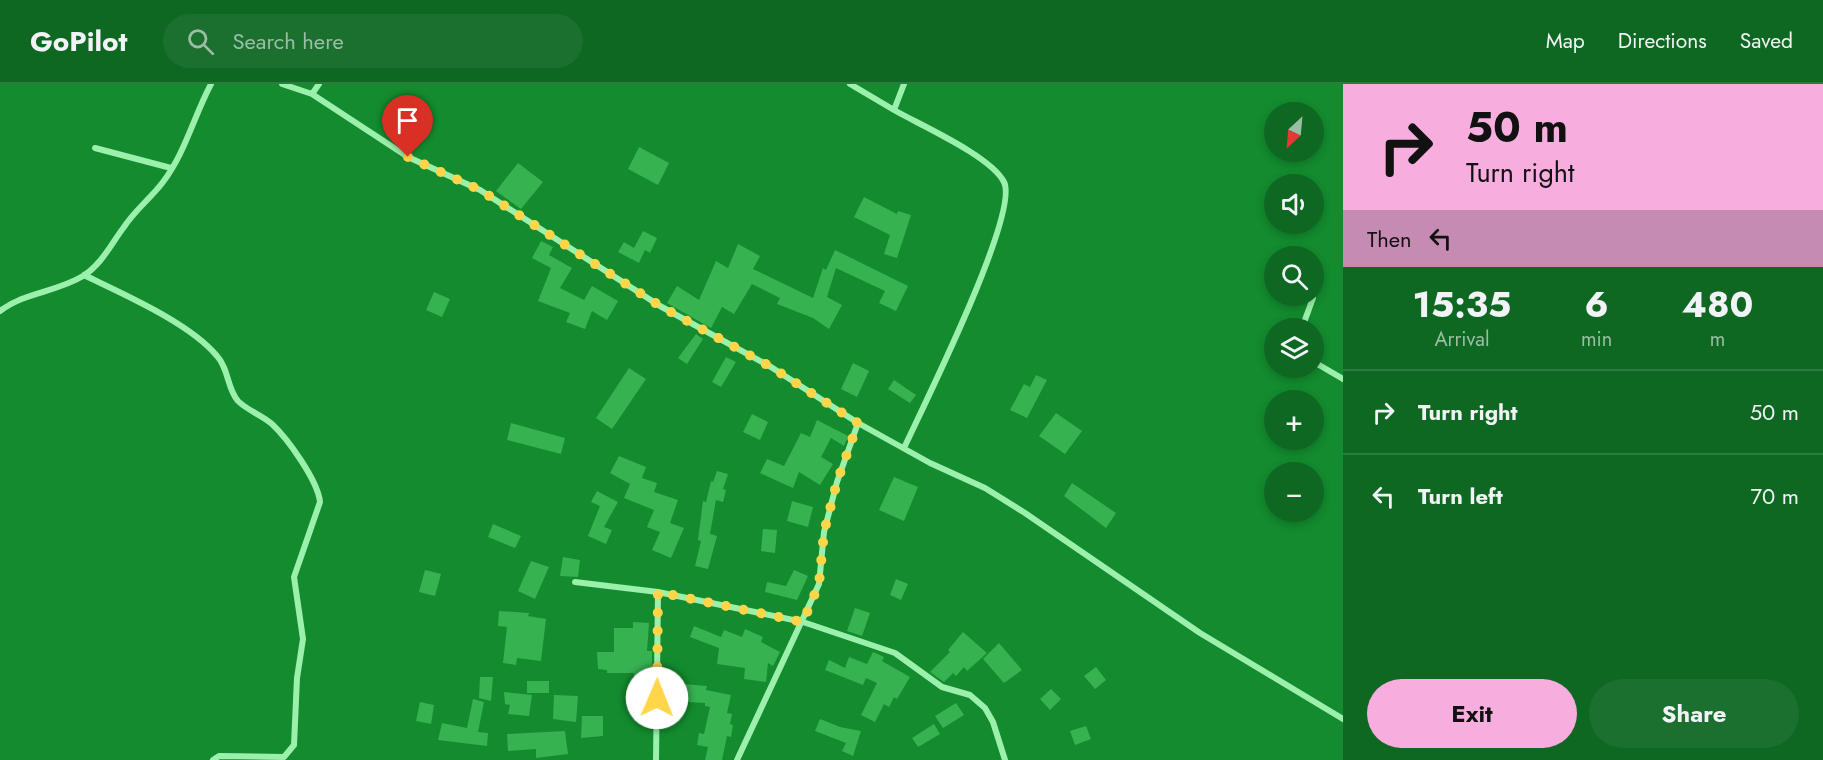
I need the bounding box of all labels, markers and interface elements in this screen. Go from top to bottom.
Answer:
search box [163,14,583,68]
text: GoPilot [30,21,127,62]
icon: search [184,25,217,58]
text: Search here [232,25,344,57]
text: Map [1546,26,1585,56]
text: Directions [1618,26,1707,56]
text: Saved [1740,26,1793,56]
pin [382,95,433,157]
text: 50 m [1466,97,1568,158]
north arrow [1264,102,1324,162]
map controls [1264,102,1324,522]
icon: arrive [391,104,424,137]
icon: right [1367,108,1445,186]
text: Turn right [1466,153,1574,192]
button: sound [1264,174,1324,234]
icon: left [1424,222,1457,255]
text: Then [1367,223,1412,255]
button: search [1264,246,1324,306]
text: 15:35 [1413,278,1511,330]
text: 6 [1585,278,1609,330]
text: 480 [1682,278,1753,330]
button: layers [1264,318,1324,378]
text: Arrival [1434,325,1490,354]
text: min [1581,325,1612,354]
text: m [1710,325,1725,354]
button: + [1264,390,1324,450]
icon: right [1367,396,1400,429]
text: Turn right [1418,396,1518,428]
text: 50 m [1750,396,1799,428]
button: − [1264,462,1324,522]
icon: left [1367,480,1400,513]
text: Turn left [1418,480,1503,512]
text: 70 m [1750,480,1799,512]
position arrow [625,666,689,730]
button: Exit [1367,679,1577,748]
button: Share [1589,679,1799,748]

